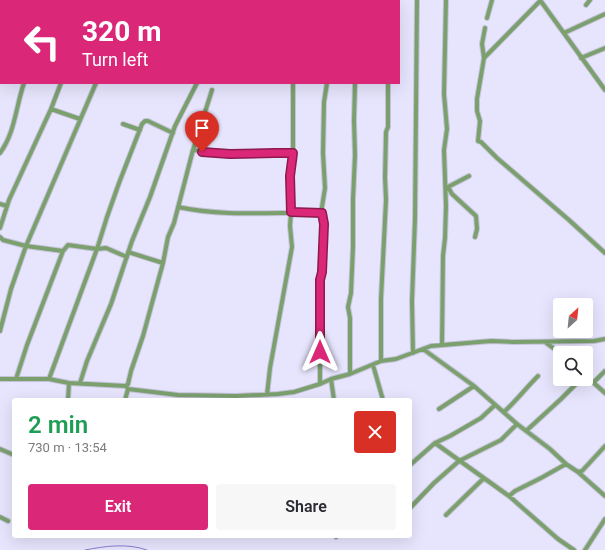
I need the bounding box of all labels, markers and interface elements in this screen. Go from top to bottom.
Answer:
text: 320 m [82,15,161,48]
icon: left [16,16,68,68]
text: Turn left [82,49,148,70]
pin [185,111,219,152]
icon: arrive [191,117,213,139]
north arrow [553,298,593,338]
map controls [553,298,593,386]
position arrow [299,331,341,373]
button: search [553,346,593,386]
text: 2 min [28,411,88,439]
button: close [354,411,396,453]
text: 730 m · 13:54 [28,440,107,455]
button: Exit [28,484,208,530]
button: Share [216,484,396,530]

